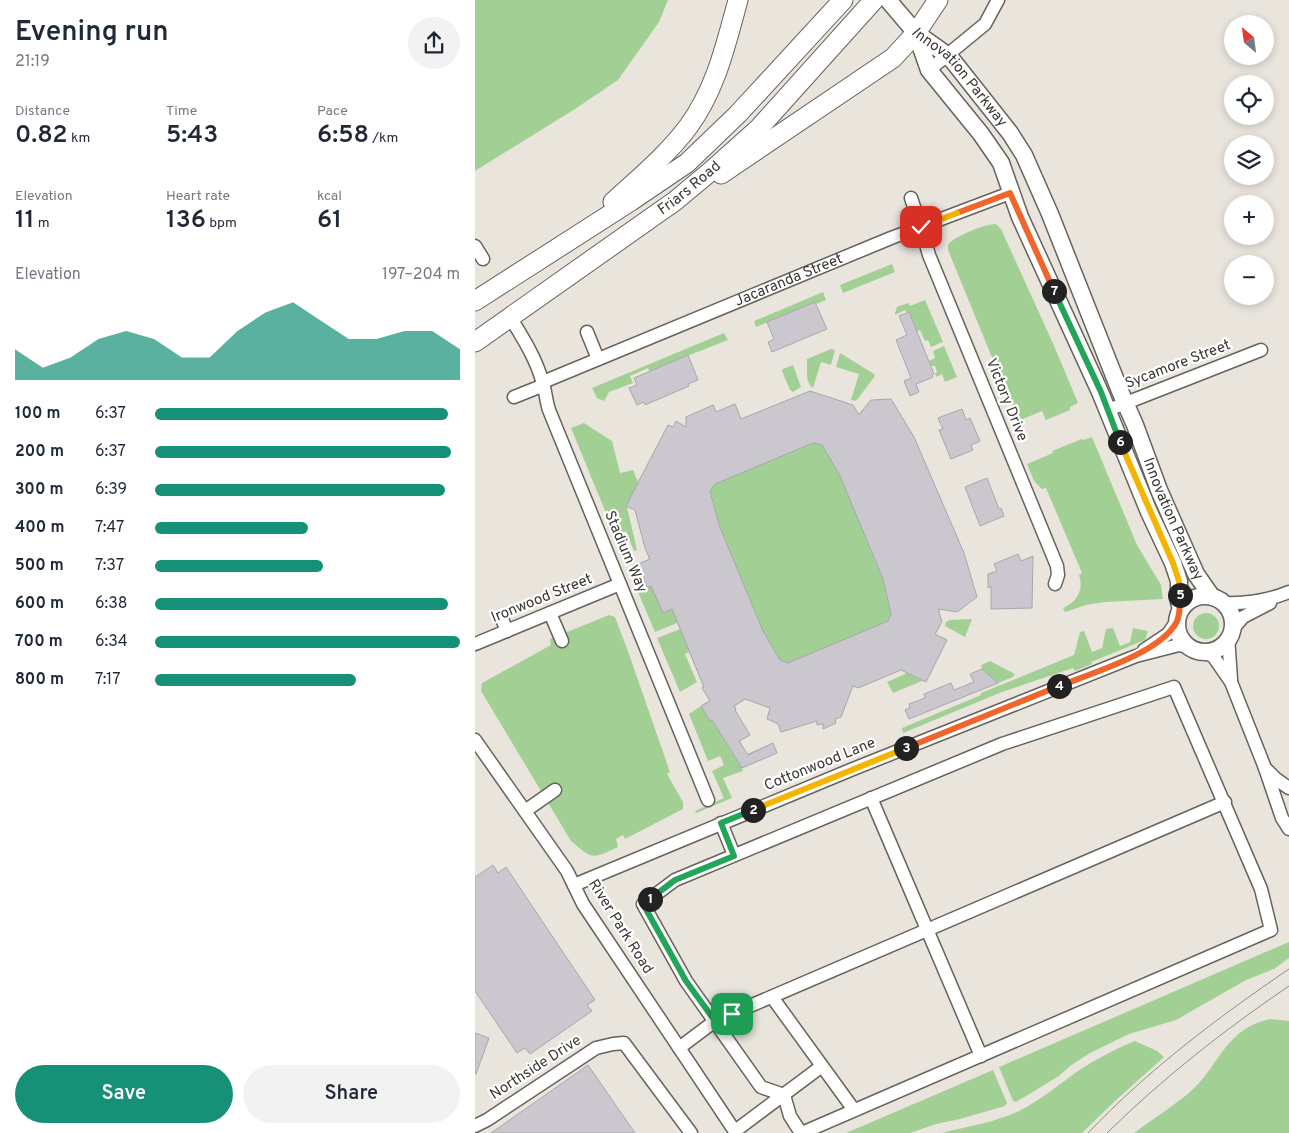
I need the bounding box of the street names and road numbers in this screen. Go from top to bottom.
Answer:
street label: Innovation Parkway [907,25,1011,131]
street label: Friars Road [654,157,725,220]
street label: Jacaranda Street [732,249,846,311]
street label: Sycamore Street [1123,336,1233,394]
street label: Victory Drive [981,356,1031,444]
street label: Innovation Parkway [1138,455,1207,584]
street label: Stadium Way [599,508,651,596]
street label: Ironwood Street [489,570,595,628]
street label: Cottonwood Lane [761,734,879,796]
street label: River Park Road [583,876,657,978]
street label: Northside Drive [487,1031,585,1105]

